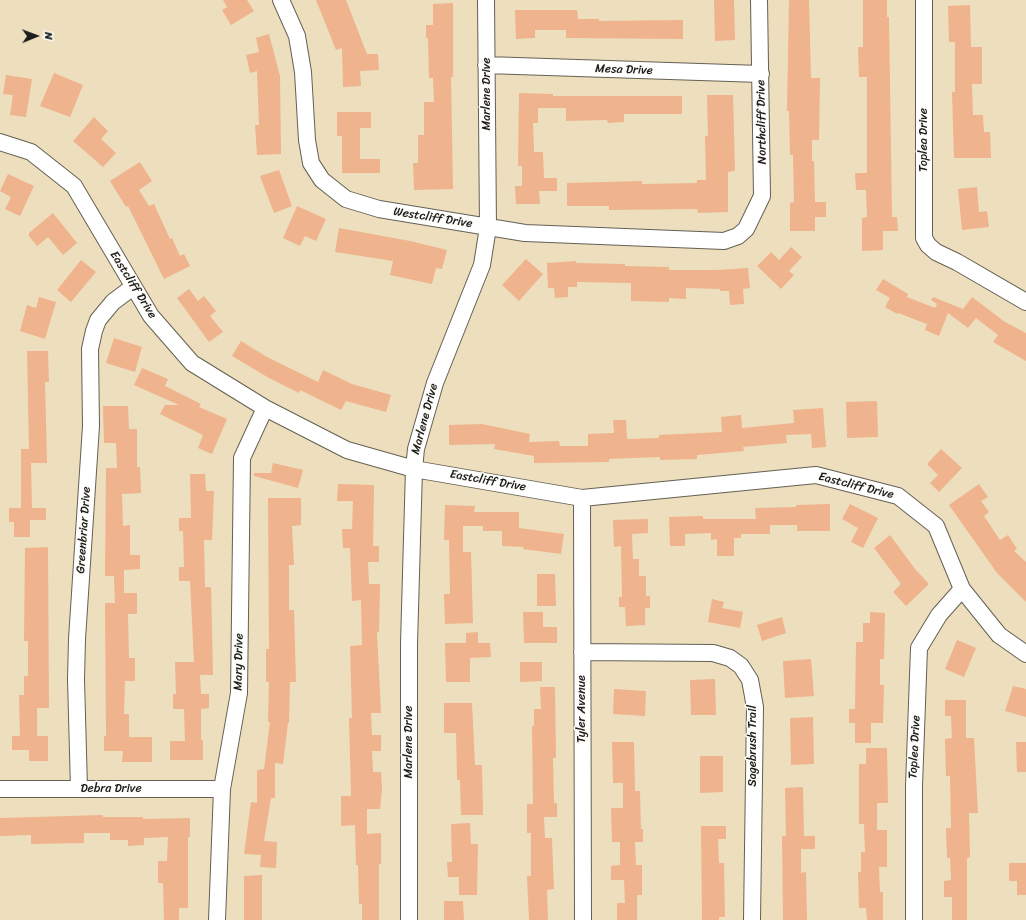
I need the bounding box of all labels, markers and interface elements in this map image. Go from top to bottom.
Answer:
north arrow [16,16,56,56]
text: N [39,32,58,40]
street label: Marlene Drive [480,58,494,130]
street label: Mesa Drive [595,62,653,78]
street label: Northcliff Drive [754,80,770,164]
street label: Toplea Drive [917,108,931,172]
street label: Westcliff Drive [392,205,474,231]
street label: Eastcliff Drive [106,249,160,321]
street label: Marlene Drive [409,382,441,456]
street label: Eastcliff Drive [449,467,527,495]
street label: Eastcliff Drive [817,470,895,502]
street label: Greenbriar Drive [74,486,94,574]
street label: Mary Drive [231,633,247,691]
street label: Tyler Avenue [575,675,589,743]
street label: Sagebrush Trail [746,705,760,787]
street label: Marlene Drive [402,706,416,778]
street label: Toplea Drive [906,715,924,779]
street label: Debra Drive [80,782,142,796]

